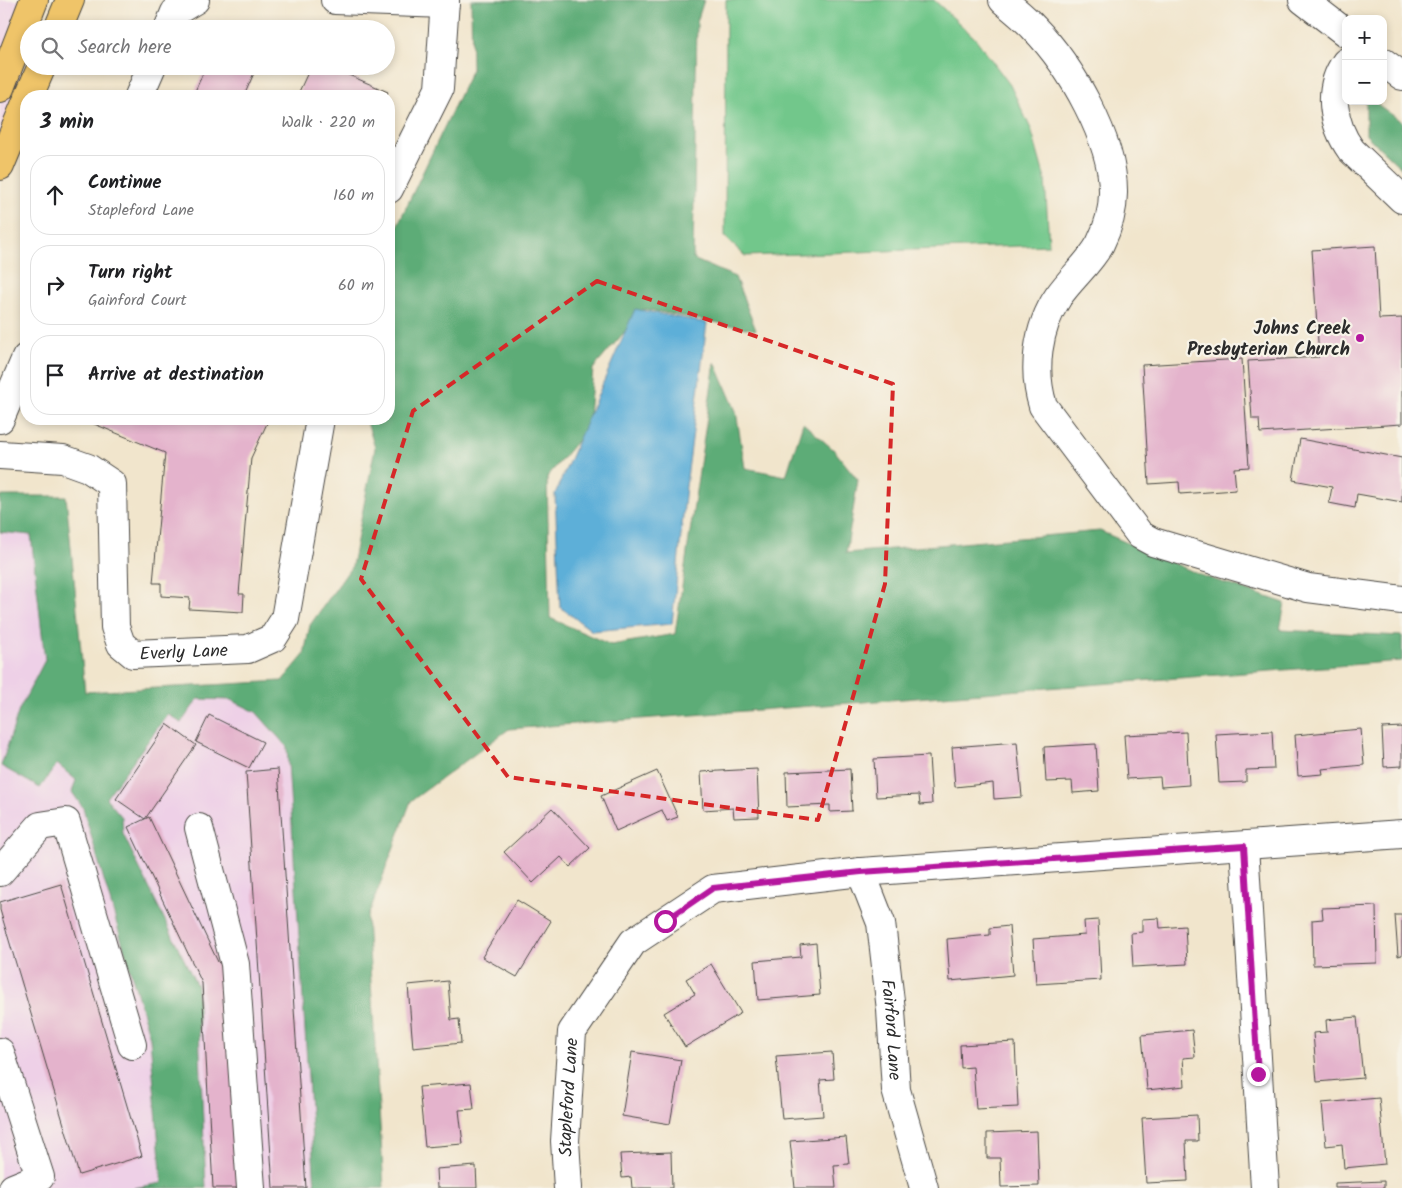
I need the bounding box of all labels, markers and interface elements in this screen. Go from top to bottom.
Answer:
map controls [1342,15,1387,105]
button: + [1342,15,1387,60]
search box [20,20,395,75]
text: Search here [78,33,172,63]
icon: search [38,34,66,62]
button: − [1342,60,1387,105]
text: 3 min [40,106,94,139]
text: Walk · 220 m [281,110,375,135]
text: Continue [88,168,161,198]
icon: ahead [41,181,69,209]
text: 160 m [333,183,374,208]
text: Stapleford Lane [88,198,194,223]
text: Turn right [88,258,173,288]
icon: right [41,271,69,299]
text: 60 m [338,273,374,298]
text: Gainford Court [88,288,187,313]
place label: Johns Creek Presbyterian Church [1187,315,1351,365]
marker: Johns Creek Presbyterian Church [1354,332,1366,344]
text: Arrive at destination [88,360,264,390]
icon: arrive [41,361,69,389]
street label: Everly Lane [139,637,229,670]
route start [654,910,677,933]
street label: Fairford Lane [872,978,908,1081]
street label: Stapleford Lane [552,1037,588,1158]
route end [1247,1063,1270,1086]

